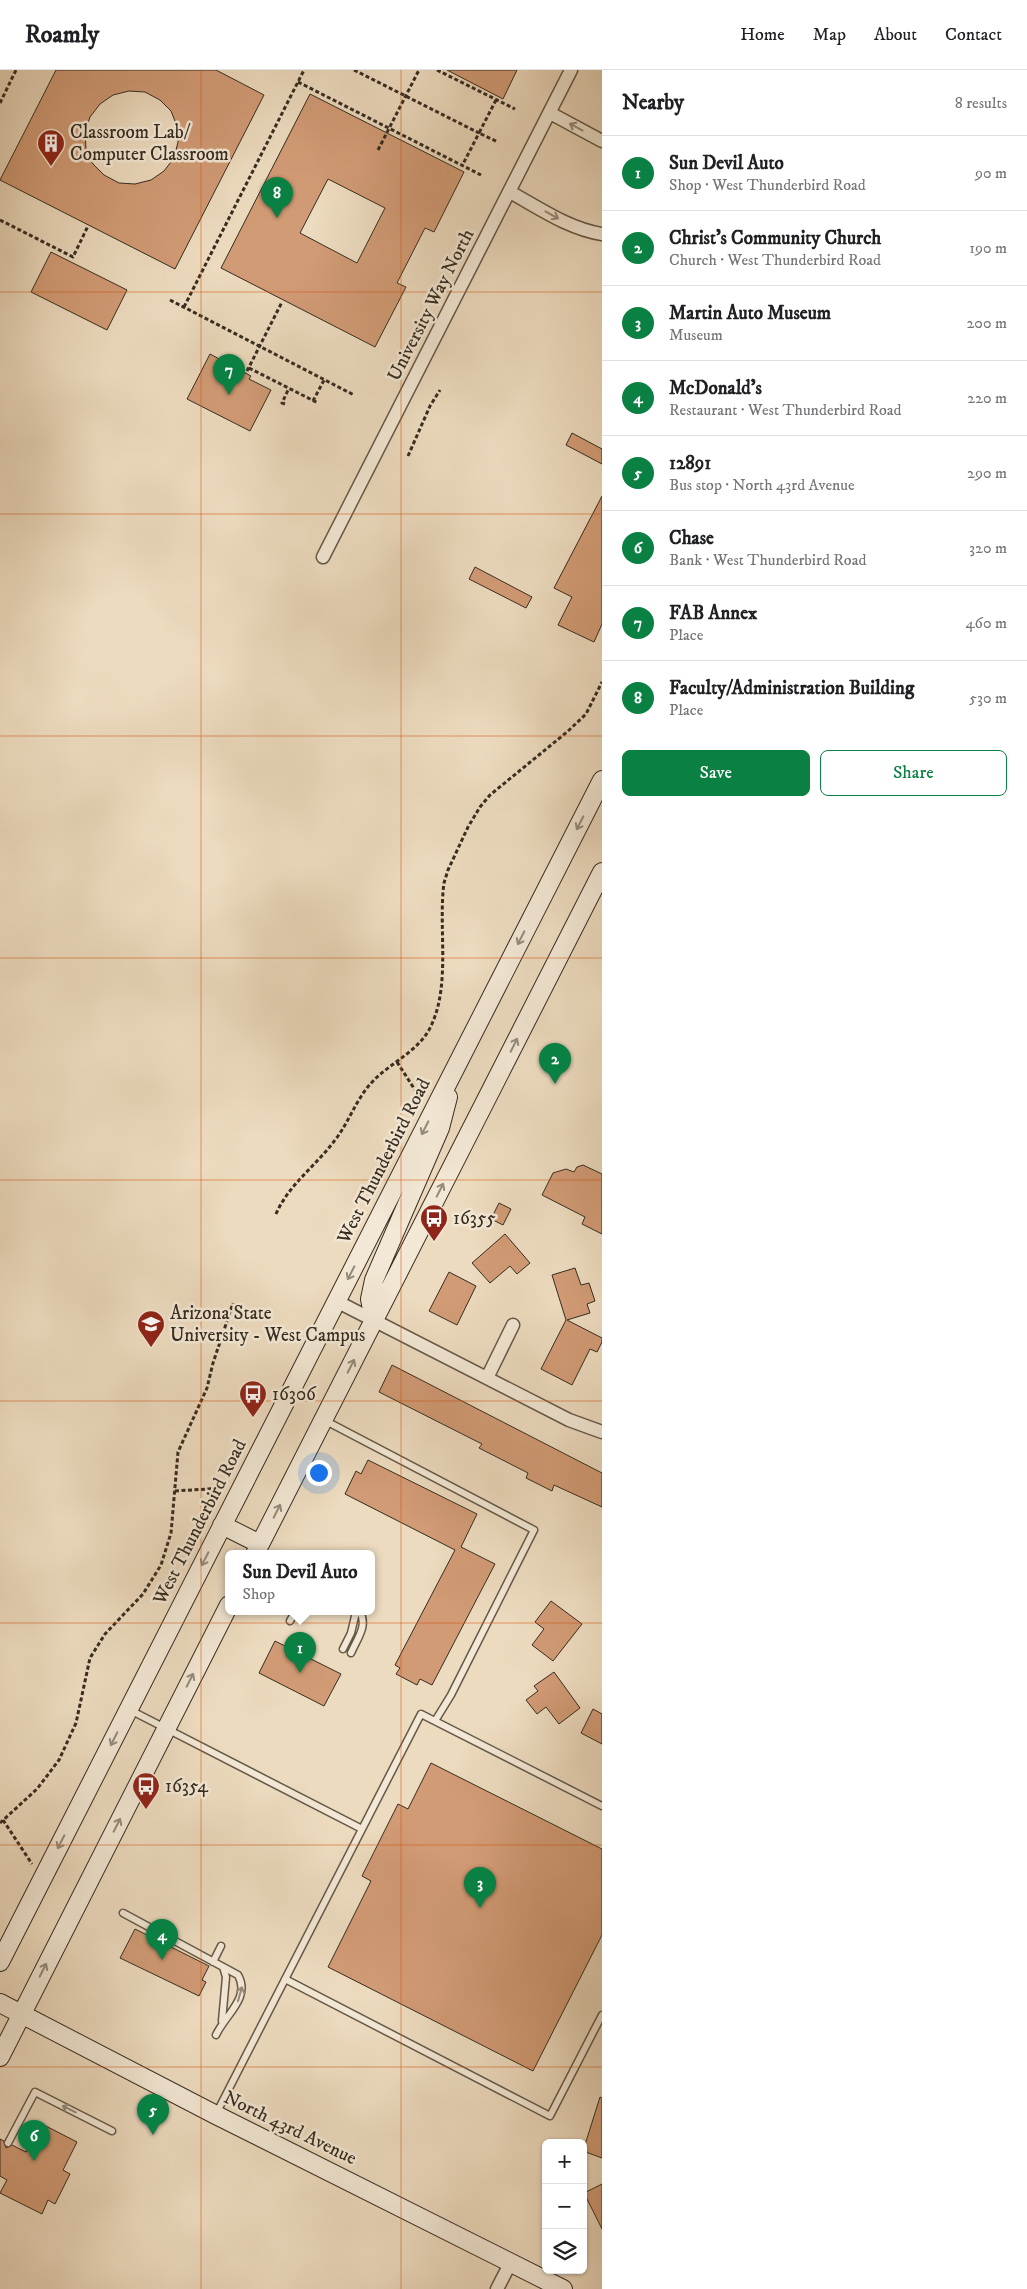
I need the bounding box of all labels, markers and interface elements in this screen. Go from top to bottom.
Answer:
text: Roamly [25,20,99,50]
text: Home [740,24,785,46]
text: Map [813,24,846,46]
text: About [874,24,917,46]
text: Contact [945,24,1002,46]
text: Nearby [622,90,684,116]
text: 8 results [955,93,1007,113]
place label: Classroom Lab/ Computer Classroom [70,121,229,166]
one-way arrow [569,122,584,131]
building icon: Classroom Lab/ Computer Classroom [36,128,66,167]
text: Sun Devil Auto [669,152,784,175]
text: 1 [635,163,641,183]
text: 90 m [975,163,1007,183]
text: Shop · West Thunderbird Road [669,175,866,195]
pin: 8 [261,177,293,218]
one-way arrow [545,211,559,221]
street label: University Way North [383,225,479,385]
text: Christ's Community Church [669,227,881,250]
text: 2 [634,238,642,258]
text: 190 m [969,238,1007,258]
text: Church · West Thunderbird Road [669,250,881,270]
text: Martin Auto Museum [669,302,831,325]
text: 3 [635,313,641,333]
text: 200 m [966,313,1007,333]
text: Museum [669,325,723,345]
pin: 7 [213,354,245,395]
text: McDonald's [669,377,762,400]
text: 4 [633,388,643,408]
text: 220 m [967,388,1007,408]
text: Restaurant · West Thunderbird Road [669,400,902,420]
text: 12891 [669,452,711,475]
text: 5 [634,463,642,483]
text: 290 m [967,463,1007,483]
text: Bus stop · North 43rd Avenue [669,475,855,495]
text: Chase [669,527,714,550]
text: 6 [634,538,642,558]
text: 320 m [969,538,1007,558]
text: Bank · West Thunderbird Road [669,550,866,570]
text: FAB Annex [669,602,757,625]
text: 7 [634,613,642,633]
text: 460 m [965,613,1007,633]
text: Place [669,625,703,645]
text: Faculty/Administration Building [669,677,914,700]
text: 8 [634,688,642,708]
text: 530 m [969,688,1007,708]
text: Place [669,700,703,720]
button: Save [622,750,810,796]
button: Share [820,750,1007,796]
one-way arrow [575,815,584,830]
one-way arrow [516,931,526,946]
one-way arrow [510,1038,519,1053]
pin: 2 [539,1043,571,1084]
street label: West Thunderbird Road [332,1074,436,1248]
one-way arrow [420,1120,429,1135]
one-way arrow [436,1183,445,1198]
bus stop icon: 16355 [419,1203,449,1242]
place label: 16355 [453,1207,496,1230]
one-way arrow [346,1265,356,1280]
place label: Arizona State University - West Campus [170,1302,365,1347]
school or university icon: Arizona State University - West Campus [136,1309,166,1348]
one-way arrow [347,1359,356,1374]
bus stop icon: 16306 [238,1379,268,1418]
place label: 16306 [272,1383,317,1406]
street label: West Thunderbird Road [148,1435,252,1609]
your location [306,1460,332,1486]
one-way arrow [273,1504,282,1519]
popup [225,1550,375,1615]
one-way arrow [200,1551,210,1566]
text: Sun Devil Auto [243,1561,357,1584]
text: Shop [243,1584,275,1604]
pin: 1 [284,1632,316,1673]
one-way arrow [185,1673,195,1688]
one-way arrow [109,1731,119,1746]
bus stop icon: 16354 [131,1771,161,1810]
place label: 16354 [165,1775,209,1798]
one-way arrow [112,1818,122,1833]
one-way arrow [56,1835,66,1850]
pin: 3 [464,1867,496,1908]
pin: 4 [146,1919,178,1960]
one-way arrow [39,1963,48,1978]
one-way arrow [236,1986,246,2002]
street label: North 43rd Avenue [220,2086,360,2170]
pin: 5 [137,2094,169,2135]
one-way arrow [62,2104,77,2113]
pin: 6 [18,2120,50,2161]
map controls [542,2139,587,2274]
button: + [542,2139,587,2184]
button: − [542,2184,587,2229]
button: layers [542,2229,587,2274]

